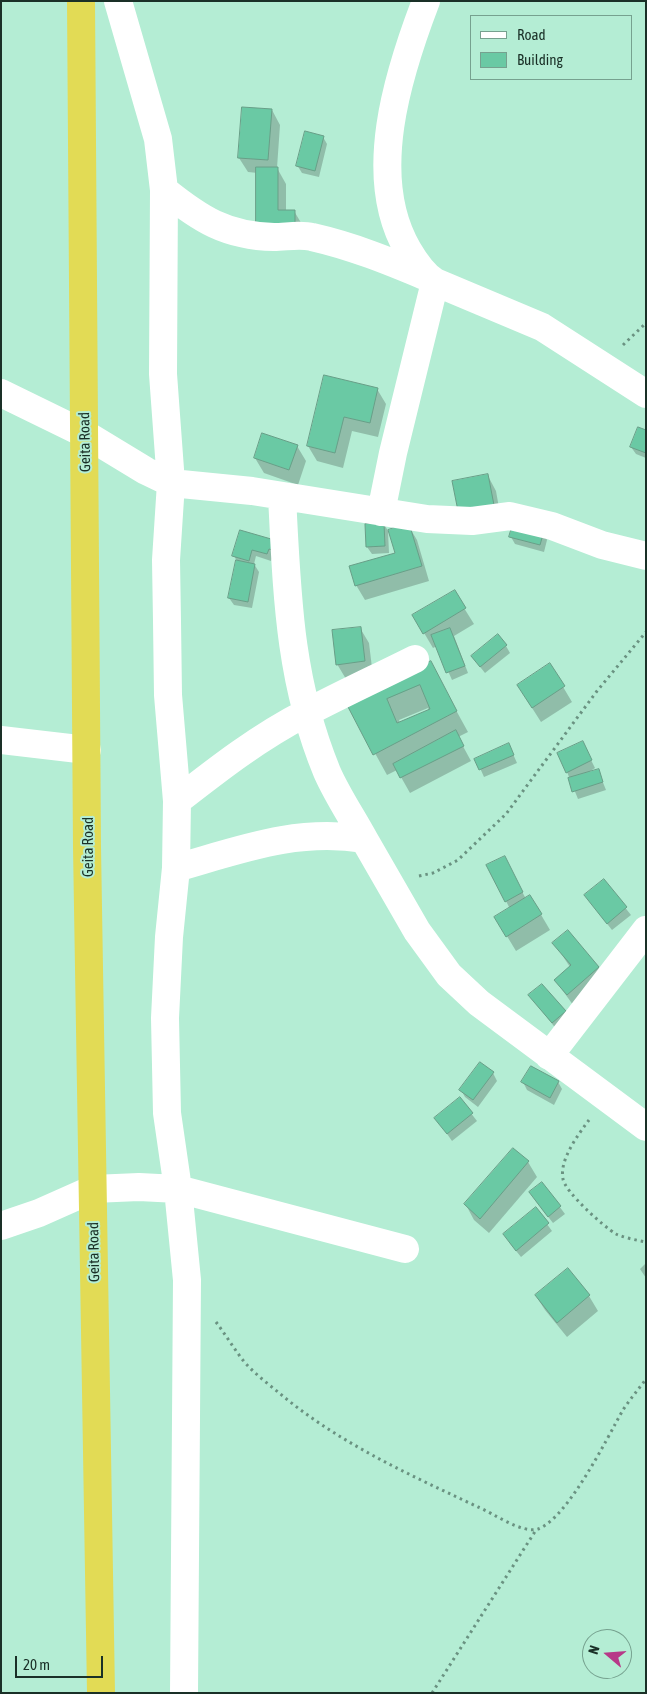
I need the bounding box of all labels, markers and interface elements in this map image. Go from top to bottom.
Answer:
legend [470,15,632,80]
text: Road [517,26,546,43]
text: Building [517,51,563,68]
street label: Geita Road [75,412,95,472]
street label: Geita Road [79,817,97,877]
street label: Geita Road [84,1222,104,1282]
north arrow [582,1629,632,1679]
text: N [585,1643,603,1656]
scale bar [18,1646,105,1678]
text: 20 m [23,1656,50,1673]

